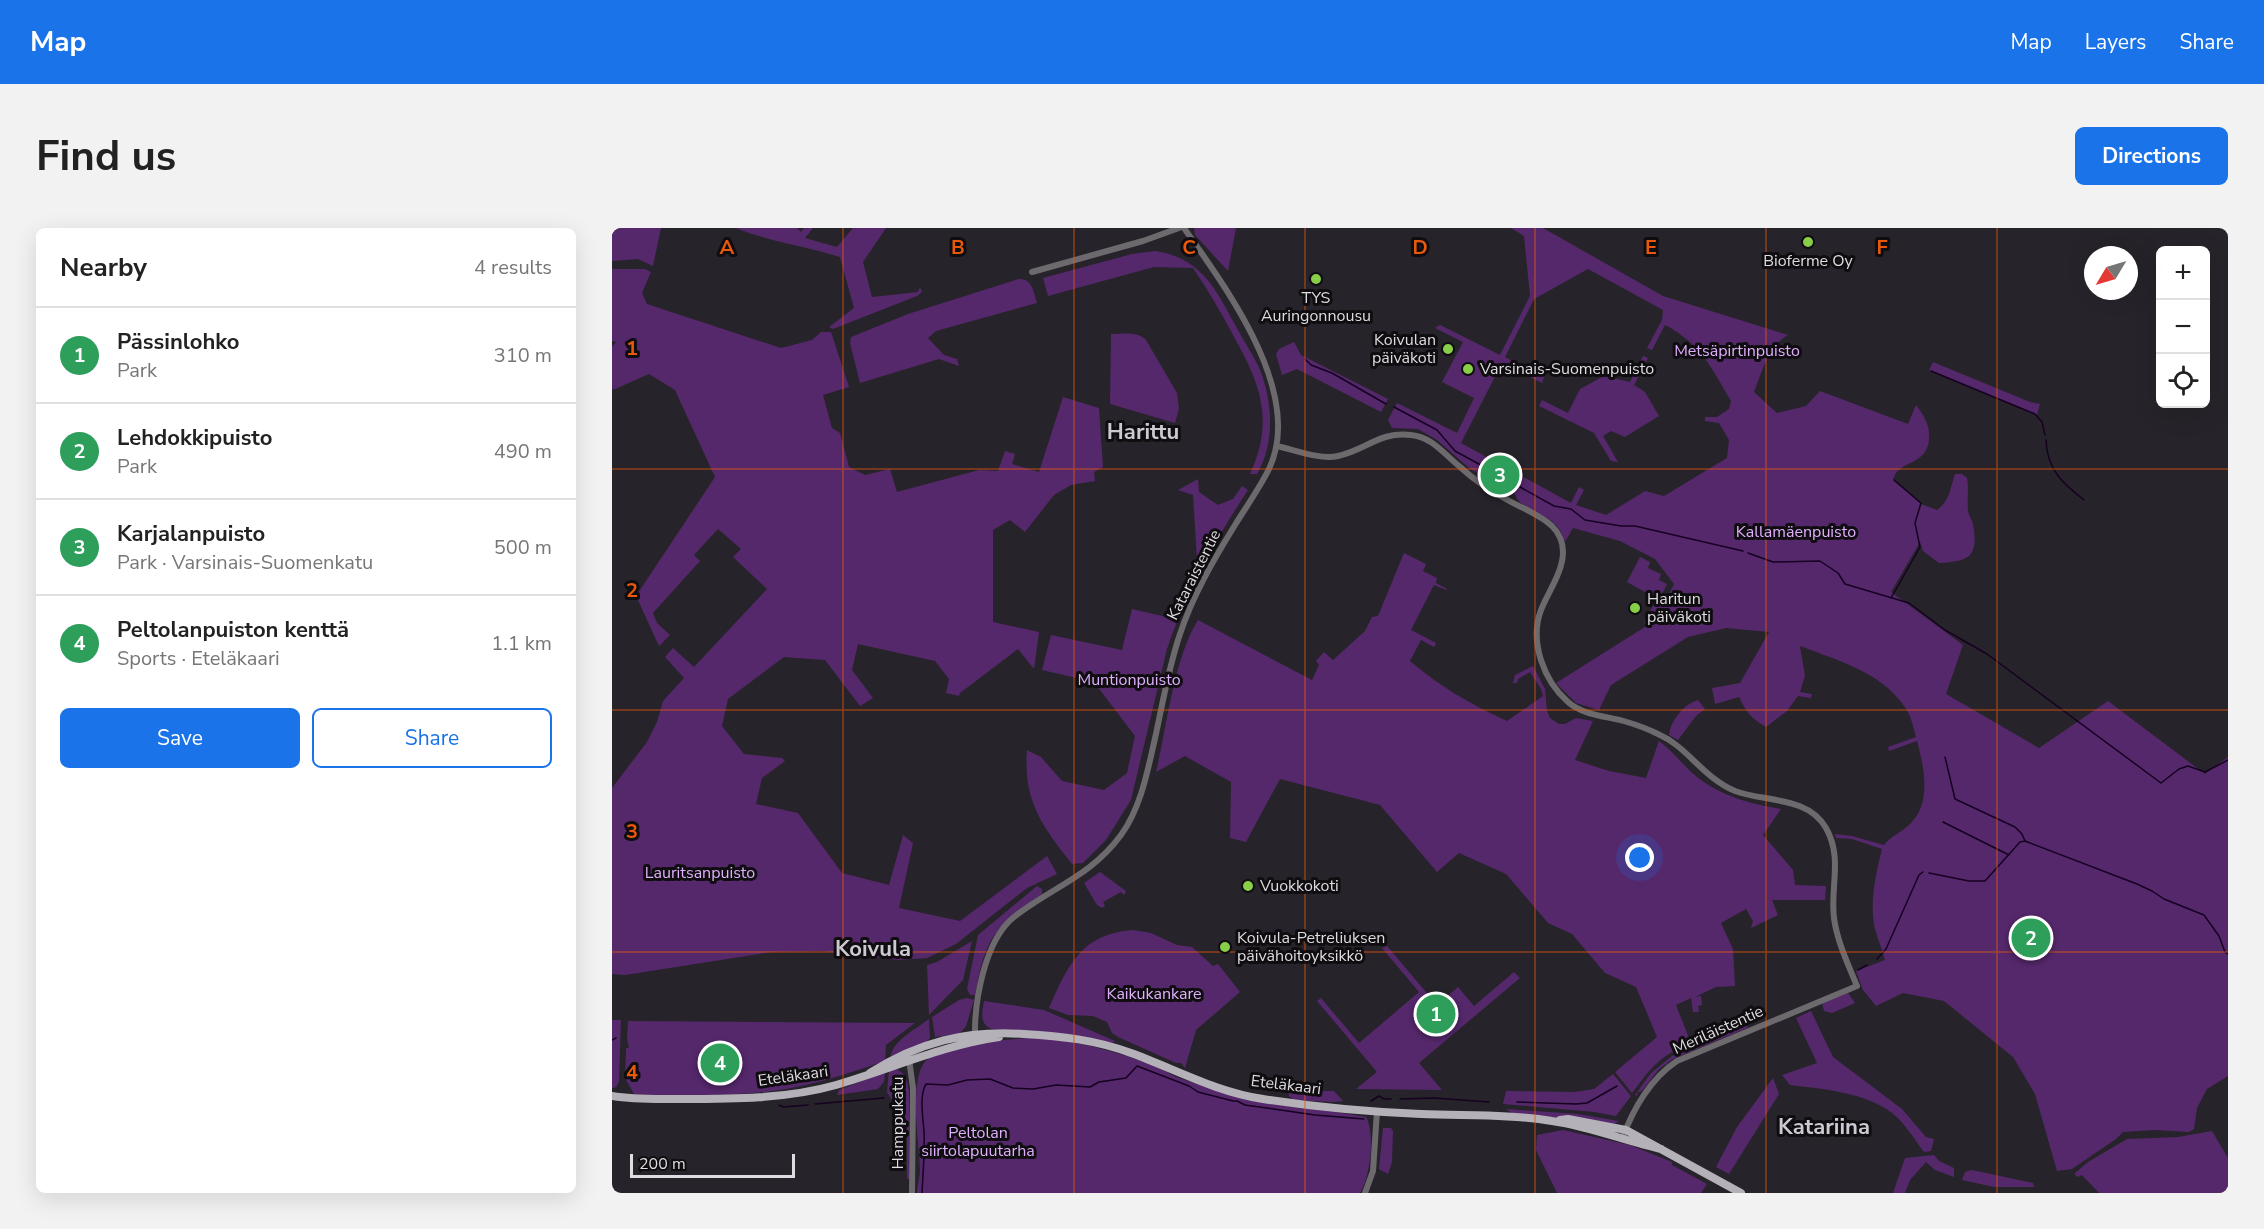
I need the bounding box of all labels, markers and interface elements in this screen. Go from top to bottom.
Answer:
text: Map [30,23,86,61]
text: Map [2010,28,2052,56]
text: Layers [2085,28,2146,56]
text: Share [2179,28,2234,56]
button: Directions [2075,127,2228,185]
text: Find us [36,128,176,185]
text: A [720,234,735,261]
text: B [951,234,965,261]
text: C [1182,234,1196,261]
text: D [1412,234,1428,261]
text: E [1645,234,1657,261]
text: F [1876,234,1888,261]
marker: Bioferme Oy [1801,235,1815,249]
north arrow [2084,246,2138,300]
map controls [2156,246,2210,408]
button: + [2156,246,2210,300]
text: Nearby [60,250,147,285]
place label: Bioferme Oy [1763,250,1854,272]
text: 4 results [474,254,552,281]
marker: TYS Auringonnousu [1309,272,1323,286]
place label: TYS Auringonnousu [1261,287,1371,327]
button: − [2156,300,2210,354]
text: Pässinlohko [117,327,240,357]
place label: Koivulan päiväkoti [1372,329,1436,369]
text: 1 [626,335,638,362]
park label: Metsäpirtinpuisto [1674,340,1800,362]
text: 1 [74,342,86,369]
text: 310 m [494,342,552,369]
marker: Koivulan päiväkoti [1441,342,1455,356]
button: locate [2156,354,2210,408]
text: Park [117,357,157,384]
place label: Varsinais-Suomenpuisto [1479,358,1654,380]
marker: Varsinais-Suomenpuisto [1461,362,1475,376]
district label: Harittu [1107,417,1179,447]
text: Lehdokkipuisto [117,423,272,453]
text: 2 [74,438,86,465]
text: 490 m [494,438,552,465]
pin: 3 [1480,452,1520,498]
text: Park [117,453,157,480]
text: Karjalanpuisto [117,519,265,549]
park label: Kallamäenpuisto [1736,521,1856,543]
street label: Kataraistentie [1162,526,1226,624]
text: 3 [74,534,86,561]
text: 500 m [494,534,552,561]
text: Park · Varsinais-Suomenkatu [117,549,373,576]
text: 2 [626,577,638,604]
place label: Haritun päiväkoti [1647,588,1711,628]
marker: Haritun päiväkoti [1628,601,1642,615]
text: Peltolanpuiston kenttä [117,615,349,645]
text: 4 [74,630,86,657]
text: 1.1 km [491,630,552,657]
text: Sports · Eteläkaari [117,645,280,672]
park label: Muntionpuisto [1077,669,1181,691]
button: Save [60,708,300,768]
button: Share [312,708,552,768]
text: 3 [626,818,638,845]
your location [1625,843,1654,872]
park label: Lauritsanpuisto [645,862,755,884]
place label: Vuokkokoti [1259,875,1339,897]
marker: Vuokkokoti [1241,879,1255,893]
pin: 2 [2012,916,2050,960]
place label: Koivula-Petreliuksen päivähoitoyksikkö [1237,927,1385,967]
district label: Koivula [835,934,911,964]
marker: Koivula-Petreliuksen päivähoitoyksikkö [1218,940,1232,954]
park label: Kaikukankare [1106,983,1202,1005]
pin: 1 [1416,992,1456,1036]
street label: Meriläistentie [1669,1000,1767,1060]
pin: 4 [700,1040,740,1086]
text: 4 [626,1059,638,1086]
street label: Eteläkaari [756,1060,830,1092]
street label: Eteläkaari [1250,1070,1322,1100]
street label: Hamppukatu [887,1077,909,1169]
district label: Katariina [1778,1112,1870,1142]
park label: Peltolan siirtolapuutarha [921,1122,1035,1162]
scale bar [630,1151,795,1178]
text: 200 m [639,1153,686,1175]

